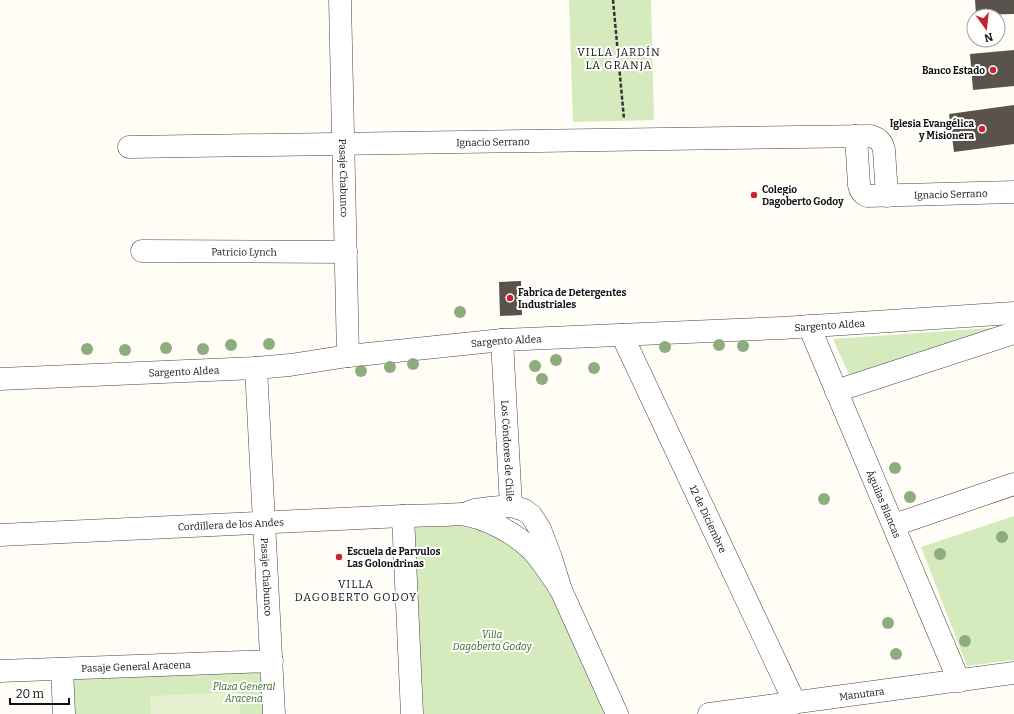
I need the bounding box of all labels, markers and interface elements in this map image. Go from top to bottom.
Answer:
north arrow [966,8,1006,48]
text: N [982,30,994,45]
district label: VILLA JARDÍN LA GRANJA [577,45,661,72]
place label: Banco Estado [922,65,985,77]
marker: Banco Estado [988,65,998,75]
place label: Iglesia Evangélica y Misionera [890,117,974,142]
marker: Iglesia Evangélica y Misionera [977,124,987,134]
street label: Ignacio Serrano [456,136,530,149]
street label: Pasaje Chabunco [336,139,350,218]
place label: Colegio Dagoberto Godoy [762,184,844,208]
street label: Ignacio Serrano [914,188,988,202]
marker: Colegio Dagoberto Godoy [749,190,759,200]
street label: Patricio Lynch [211,246,278,259]
place label: Fabrica de Detergentes Industriales [518,287,627,311]
marker: Fabrica de Detergentes Industriales [505,293,515,303]
street label: Sargento Aldea [794,318,866,334]
street label: Sargento Aldea [470,333,542,350]
street label: Sargento Aldea [148,365,220,380]
street label: Los Cóndores de Chile [498,400,516,502]
street label: Águilas Blancas [864,468,903,540]
street label: 12 de Diciembre [686,483,729,555]
street label: Cordillera de los Andes [177,517,284,534]
street label: Pasaje Chabunco [258,537,274,617]
place label: Escuela de Parvulos Las Golondrinas [347,546,441,570]
marker: Escuela de Parvulos Las Golondrinas [334,552,344,562]
district label: VILLA DAGOBERTO GODOY [295,578,417,604]
park label: Villa Dagoberto Godoy [452,629,532,653]
street label: Pasaje General Aracena [81,659,191,675]
scale bar [10,680,69,706]
park label: Plaza General Aracena [213,681,275,705]
street label: Manutara [838,685,886,703]
text: 20 m [16,687,45,701]

